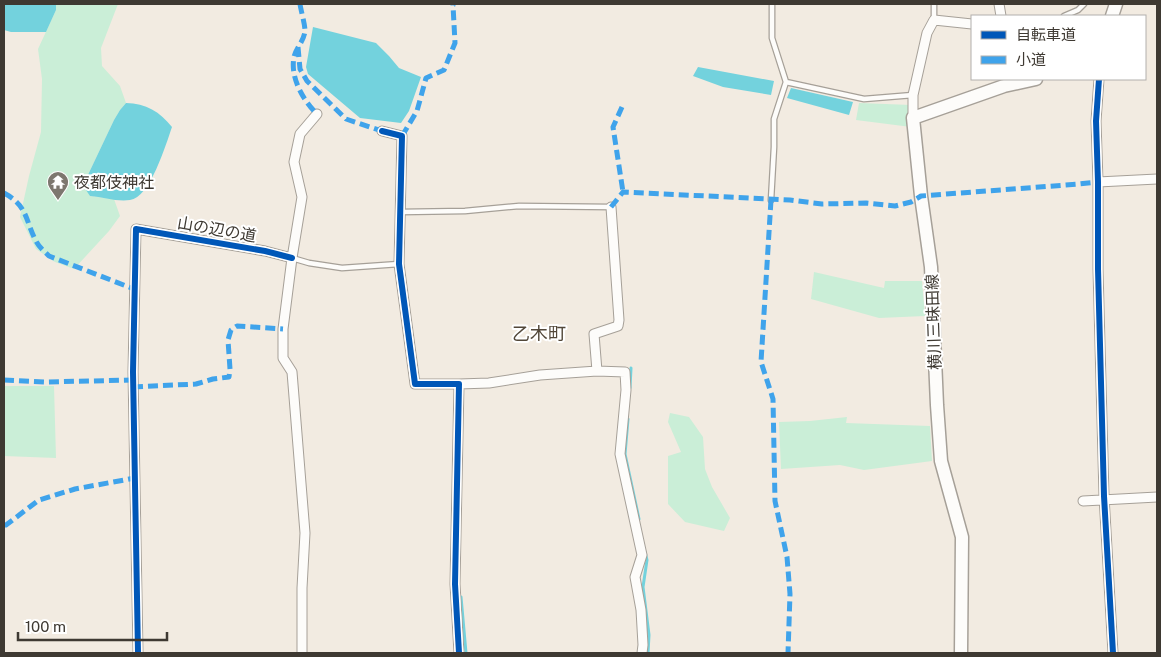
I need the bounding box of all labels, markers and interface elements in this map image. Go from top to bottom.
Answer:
legend [971,15,1146,80]
text: 自転車道 [1016,26,1076,43]
text: 小道 [1016,51,1046,68]
temple icon: 夜都伎神社 [46,170,70,201]
place label: 夜都伎神社 [74,173,154,192]
street label: 山の辺の道 [176,213,258,246]
street label: 横川三昧田線 [922,274,945,370]
district label: 乙木町 [512,323,566,344]
scale bar [18,610,166,642]
text: 100 m [25,618,66,635]

